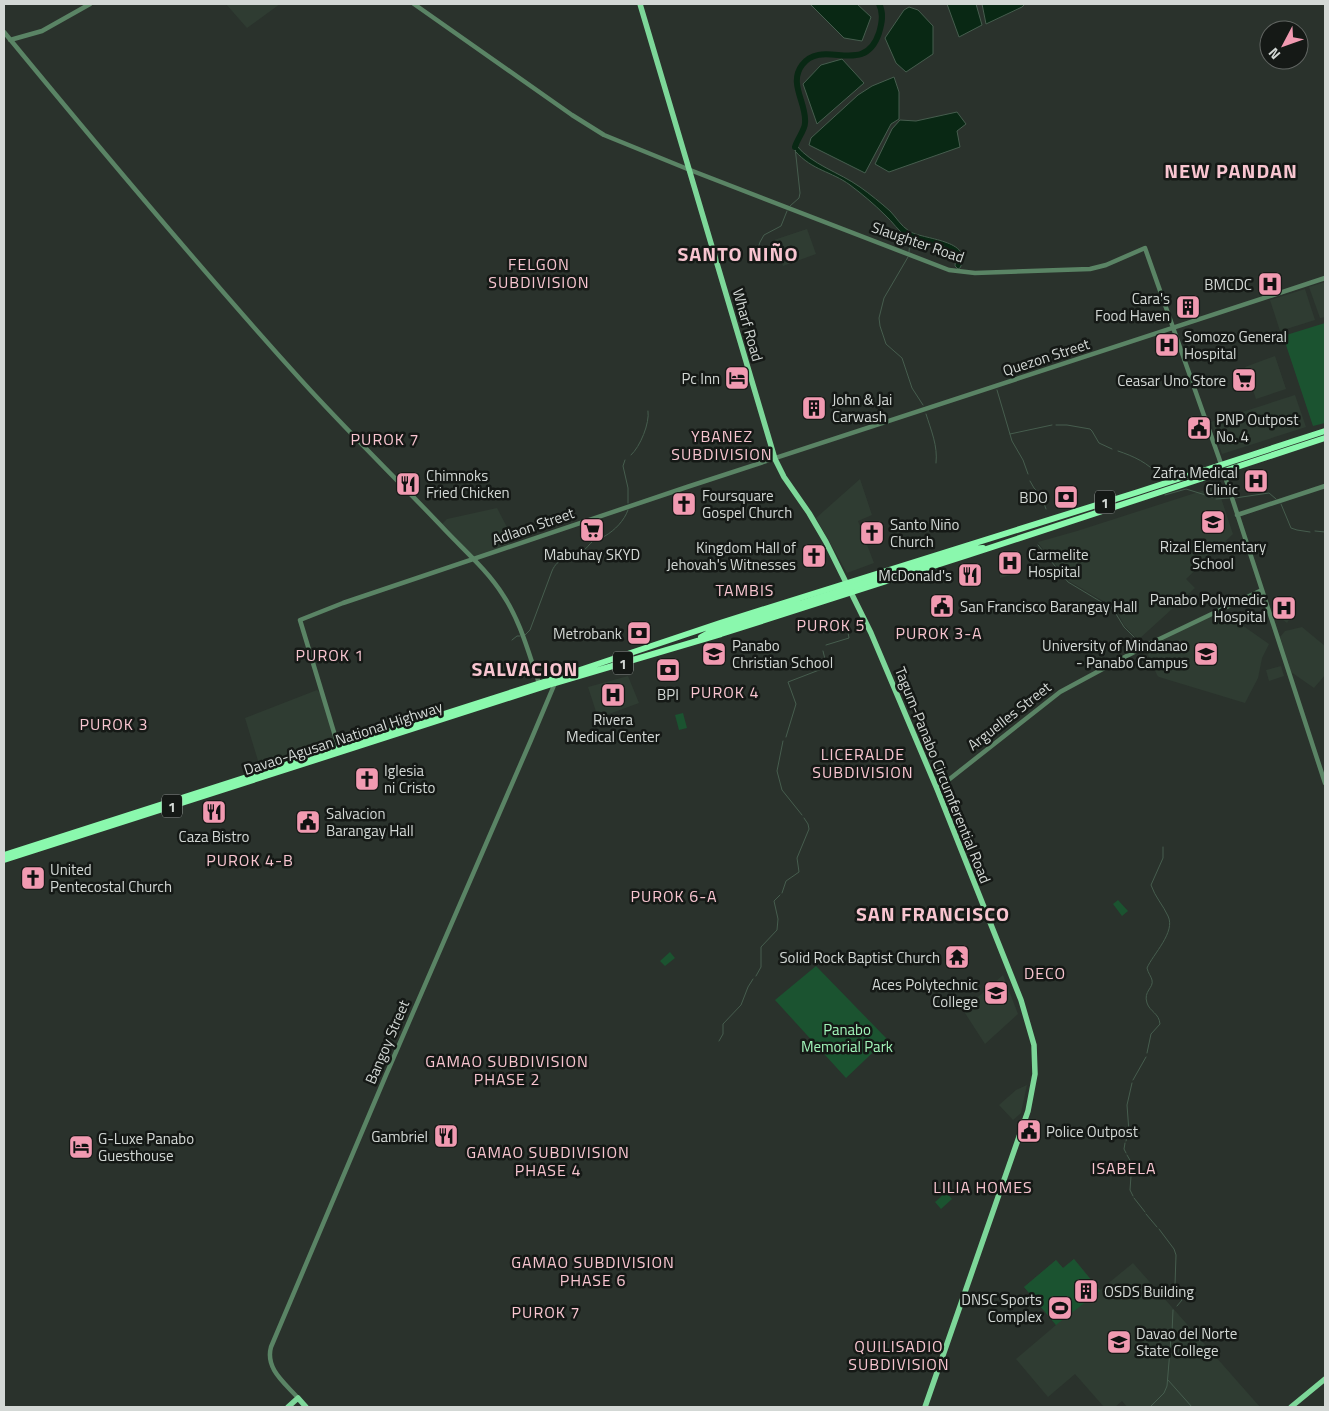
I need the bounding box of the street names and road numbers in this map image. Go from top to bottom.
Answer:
street label: Slaughter Road [869,215,967,269]
street label: Wharf Road [727,286,769,364]
street label: Quezon Street [1000,332,1093,382]
road number: 1 [1095,491,1115,514]
street label: Adlaon Street [489,501,578,551]
road number: 1 [613,651,633,674]
street label: Tagum-Panabo Circumferential Road [889,663,997,887]
street label: Arguelles Street [962,675,1056,756]
street label: Davao-Agusan National Highway [241,695,445,781]
road number: 1 [162,794,182,818]
street label: Bangoy Street [359,996,415,1088]

